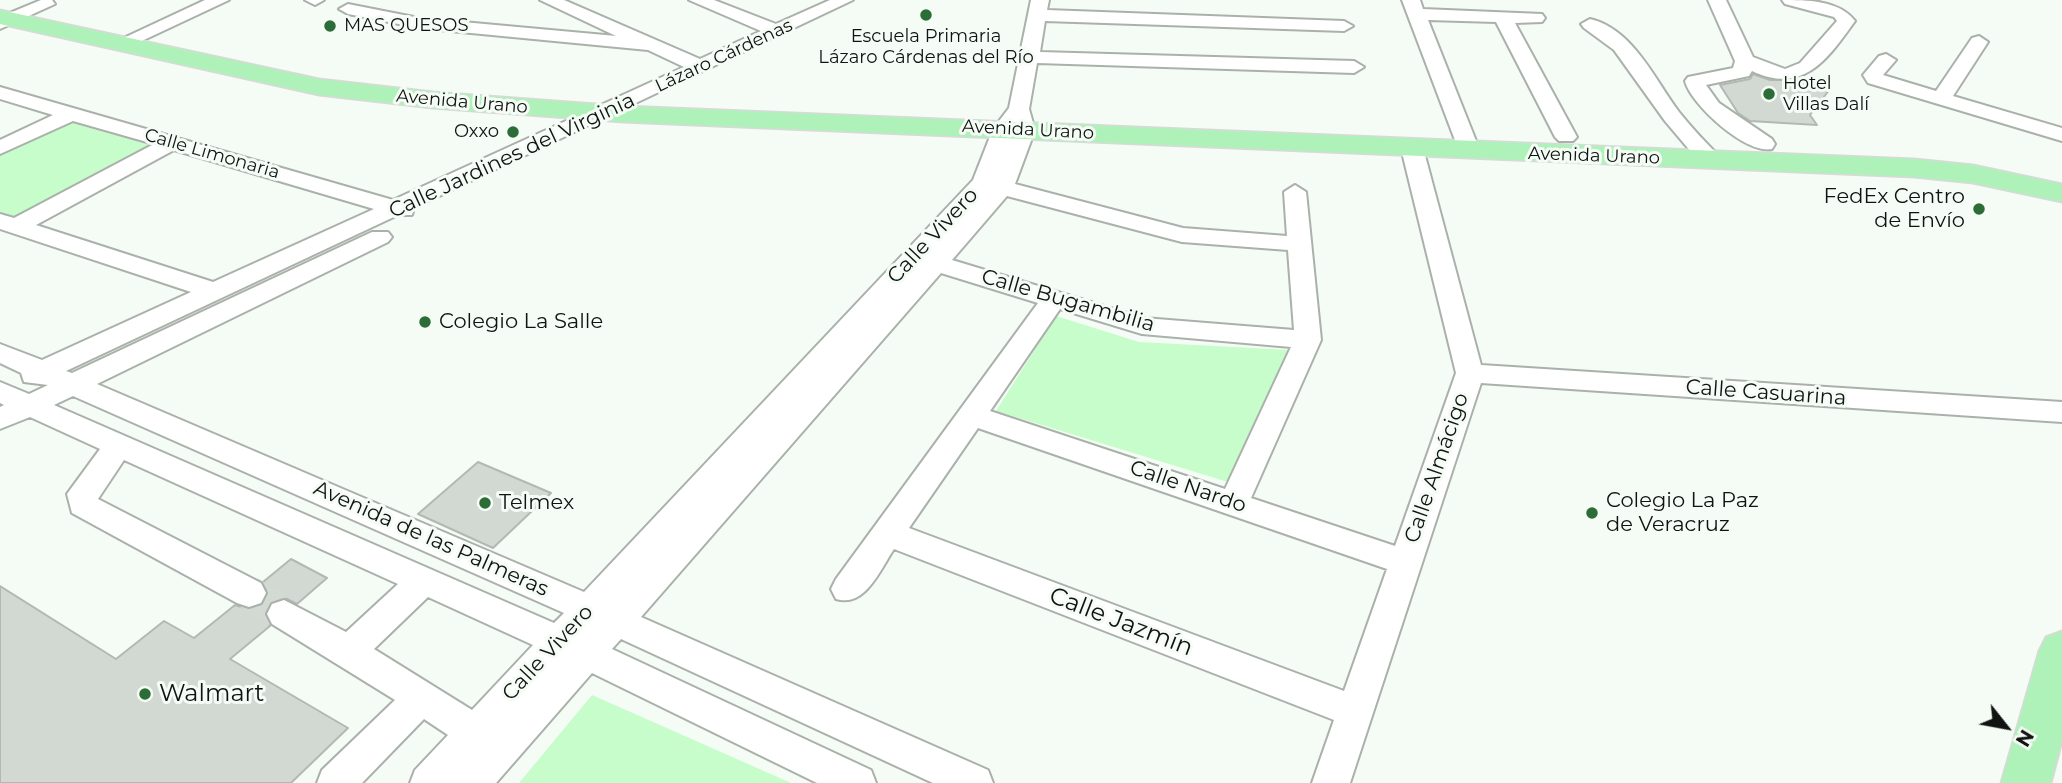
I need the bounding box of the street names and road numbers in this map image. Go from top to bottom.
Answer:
street label: Lázaro Cárdenas [652,15,796,97]
street label: Avenida Urano [395,85,529,119]
street label: Calle Jardines del Virginia [385,88,639,224]
street label: Avenida Urano [961,116,1095,144]
street label: Calle Limonaria [142,124,282,184]
street label: Avenida Urano [1528,143,1660,169]
street label: Calle Vivero [882,183,984,289]
street label: Calle Bugambilia [978,264,1158,338]
street label: Calle Casuarina [1685,375,1847,411]
street label: Calle Almácigo [1400,390,1474,546]
street label: Calle Nardo [1126,455,1250,519]
street label: Avenida de las Palmeras [310,476,552,602]
street label: Calle Jazmín [1045,581,1197,663]
street label: Calle Vivero [497,600,599,706]

